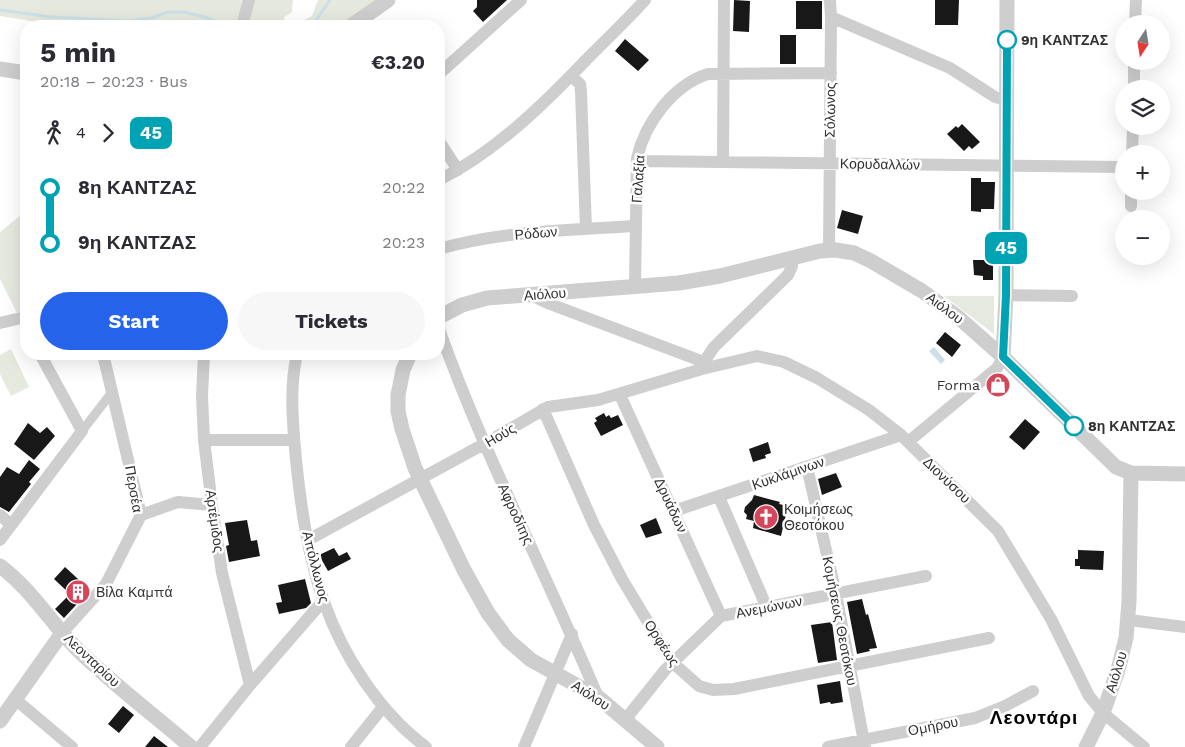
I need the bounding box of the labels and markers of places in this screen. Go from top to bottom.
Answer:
marker: 9η ΚΑΝΤΖΑΣ [997,30,1017,50]
place label: 9η ΚΑΝΤΖΑΣ [1021,32,1108,48]
shop icon: Forma [985,372,1011,398]
place label: Forma [937,377,980,393]
marker: 8η ΚΑΝΤΖΑΣ [1064,416,1084,436]
place label: 8η ΚΑΝΤΖΑΣ [1088,418,1175,434]
place label: Κοιμήσεως Θεοτόκου [784,501,853,533]
church icon: Κοιμήσεως Θεοτόκου [753,504,779,530]
building icon: Βίλα Καμπά [65,579,91,605]
place label: Βίλα Καμπά [96,584,172,600]

